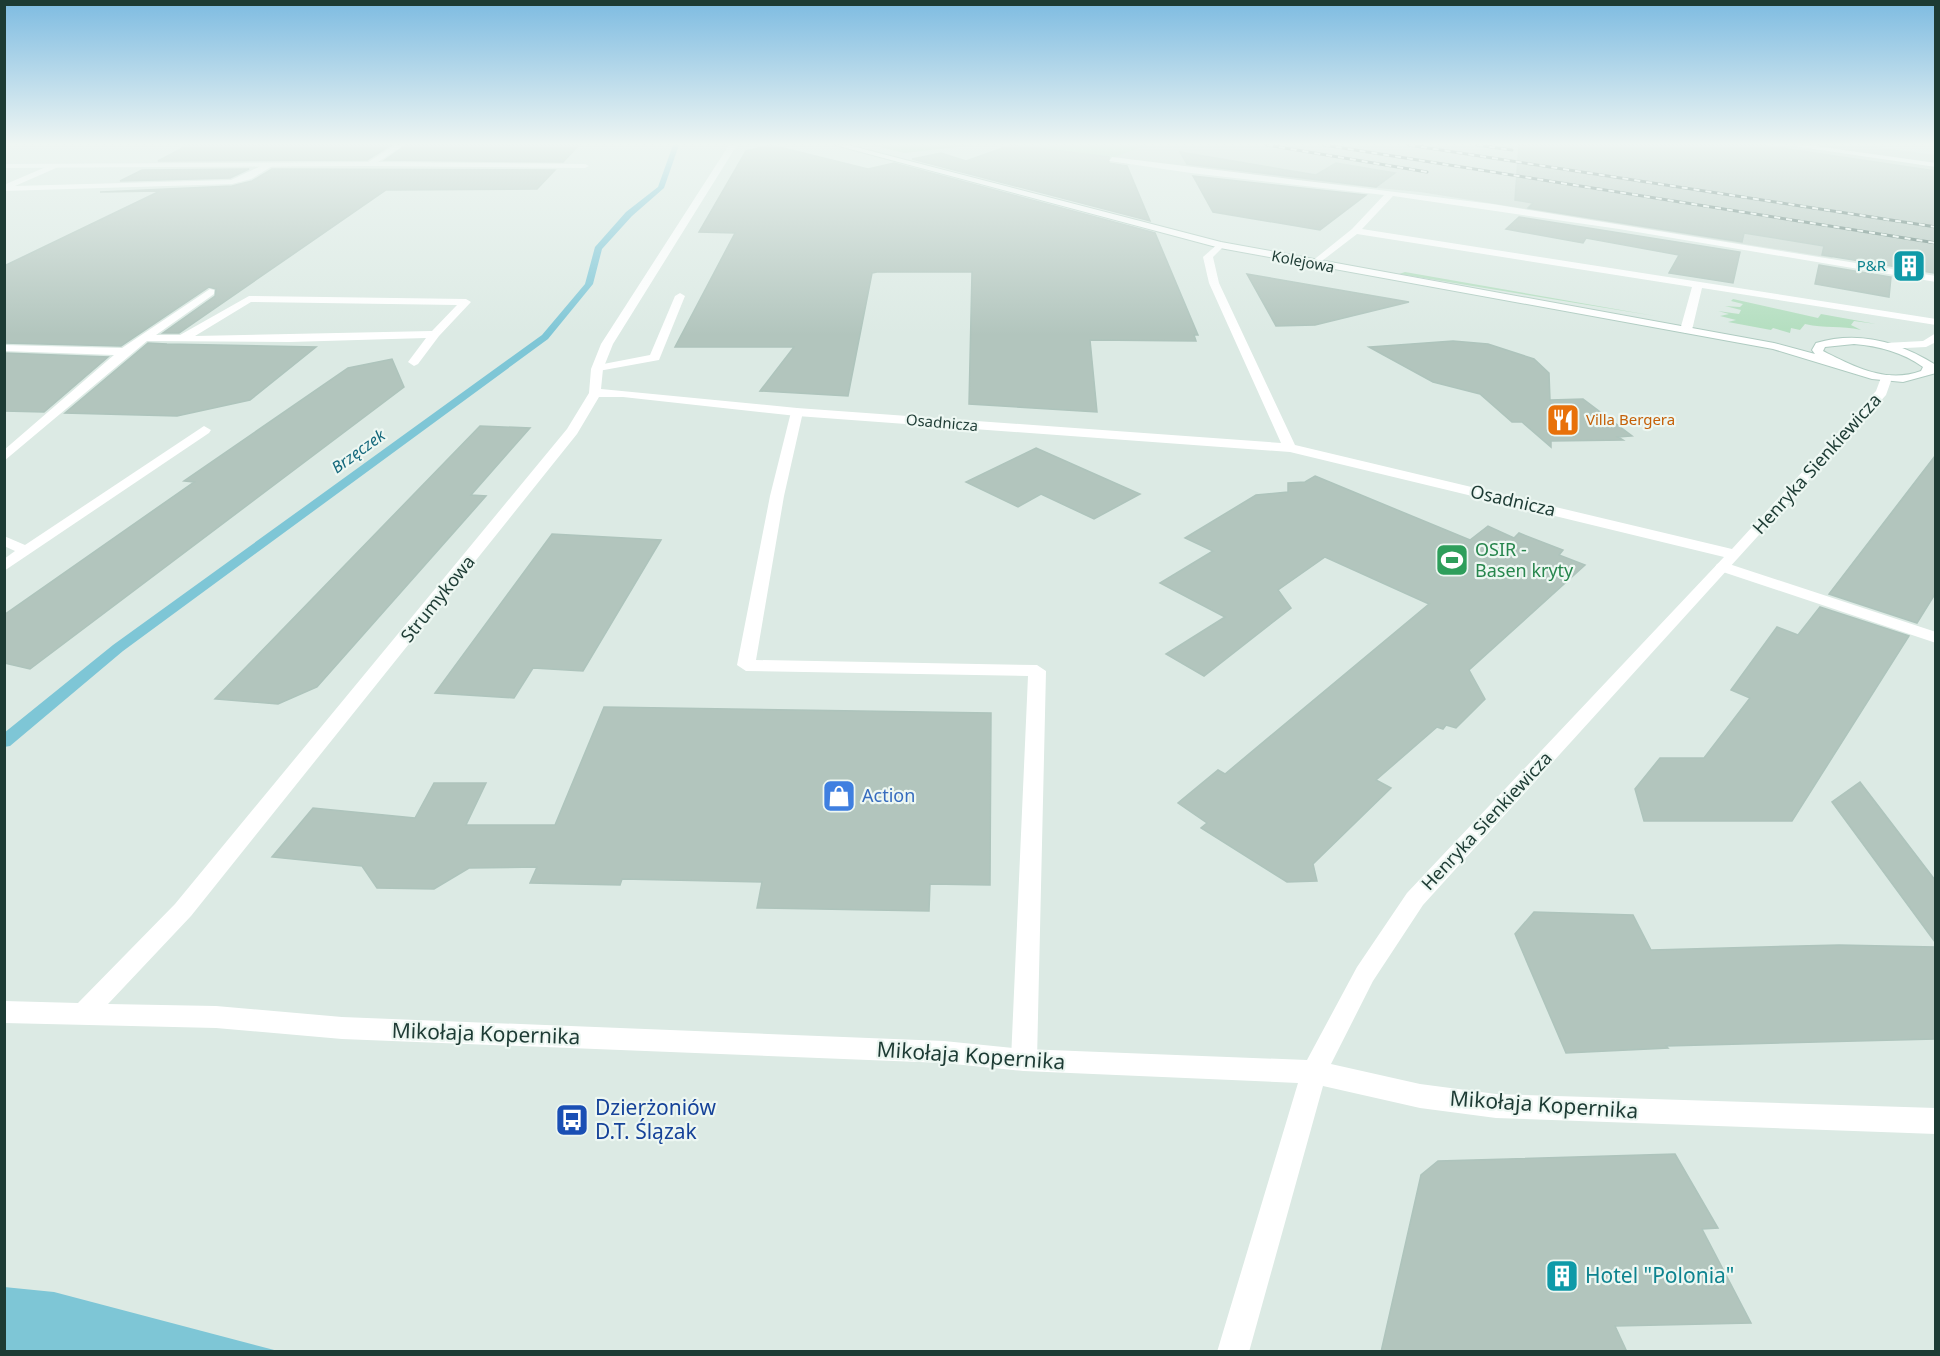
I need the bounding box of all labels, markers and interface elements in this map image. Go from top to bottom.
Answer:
street label: Kolejowa [1270,245,1336,277]
building icon: P&R [1891,248,1927,284]
place label: P&R [1857,255,1887,275]
street label: Henryka Sienkiewicza [1747,388,1886,539]
restaurant icon: Villa Bergera [1545,402,1581,438]
street label: Osadnicza [905,409,979,435]
place label: Villa Bergera [1586,409,1675,429]
water label: Brzęczek [327,423,390,478]
street label: Osadnicza [1468,479,1558,521]
place label: OSIR - Basen kryty [1475,537,1574,582]
sports icon: OSIR - Basen kryty [1434,542,1470,578]
street label: Strumykowa [395,550,480,647]
street label: Henryka Sienkiewicza [1416,746,1557,895]
shop icon: Action [821,778,857,814]
place label: Action [862,783,915,807]
street label: Mikołaja Kopernika [391,1016,581,1050]
street label: Mikołaja Kopernika [876,1034,1066,1076]
street label: Mikołaja Kopernika [1449,1083,1639,1125]
place label: Dzierżoniów D.T. Ślązak [595,1093,716,1145]
bus stop icon: Dzierżoniów D.T. Ślązak [554,1102,590,1138]
building icon: Hotel "Polonia" [1544,1258,1580,1294]
place label: Hotel "Polonia" [1585,1261,1734,1289]

